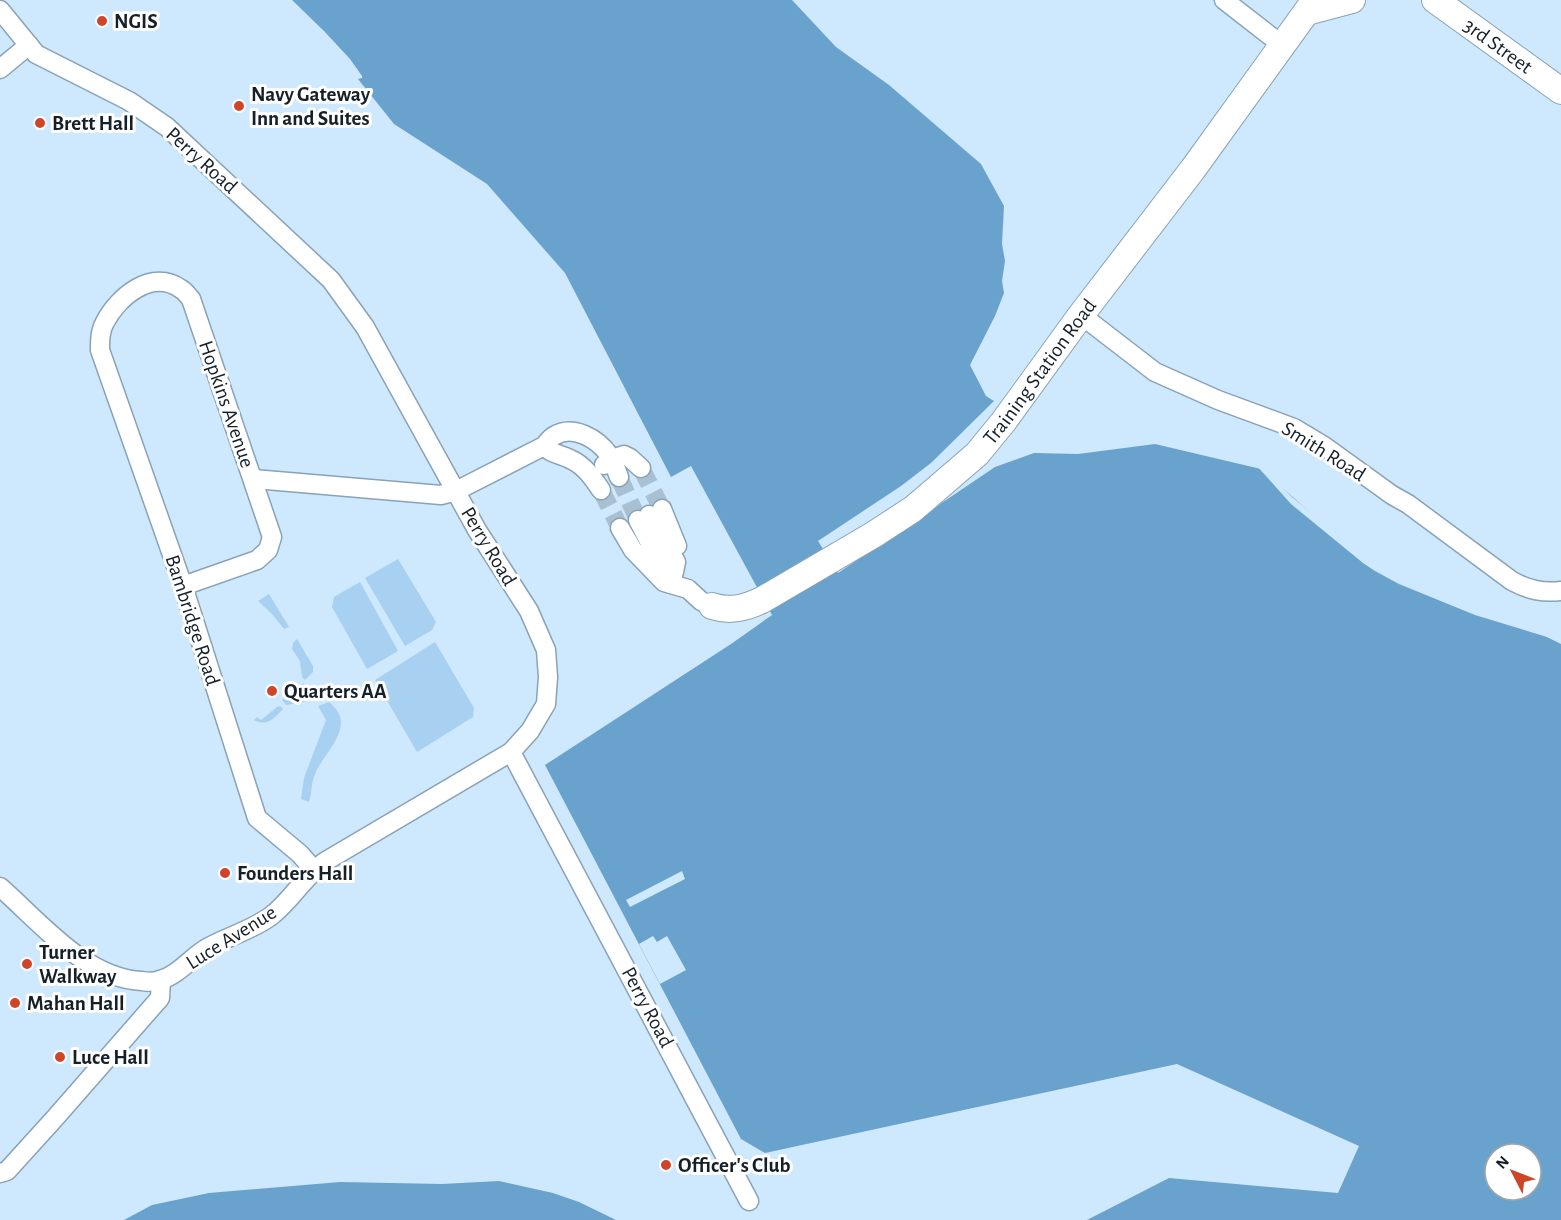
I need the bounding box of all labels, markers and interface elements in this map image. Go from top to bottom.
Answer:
place label: NGIS [114,11,158,32]
marker: NGIS [95,14,109,28]
street label: 3rd Street [1460,14,1536,78]
place label: Navy Gateway Inn and Suites [251,84,371,129]
marker: Navy Gateway Inn and Suites [232,99,246,113]
place label: Brett Hall [52,113,134,134]
marker: Brett Hall [33,116,47,130]
street label: Perry Road [162,123,241,198]
street label: Training Station Road [979,295,1100,449]
street label: Hopkins Avenue [195,338,258,470]
street label: Smith Road [1278,417,1369,485]
street label: Perry Road [457,503,520,589]
street label: Bambridge Road [162,552,224,688]
place label: Quarters AA [284,681,387,703]
marker: Quarters AA [265,684,279,698]
place label: Founders Hall [237,863,353,884]
marker: Founders Hall [218,866,232,880]
street label: Luce Avenue [183,902,280,973]
place label: Turner Walkway [39,942,117,987]
marker: Turner Walkway [20,957,34,971]
street label: Perry Road [618,964,677,1051]
place label: Mahan Hall [27,993,125,1014]
marker: Mahan Hall [8,996,22,1010]
place label: Luce Hall [72,1047,149,1068]
marker: Luce Hall [53,1050,67,1064]
north arrow [1483,1142,1543,1202]
text: N [1493,1153,1512,1172]
place label: Officer's Club [678,1155,790,1176]
marker: Officer's Club [659,1158,673,1172]

